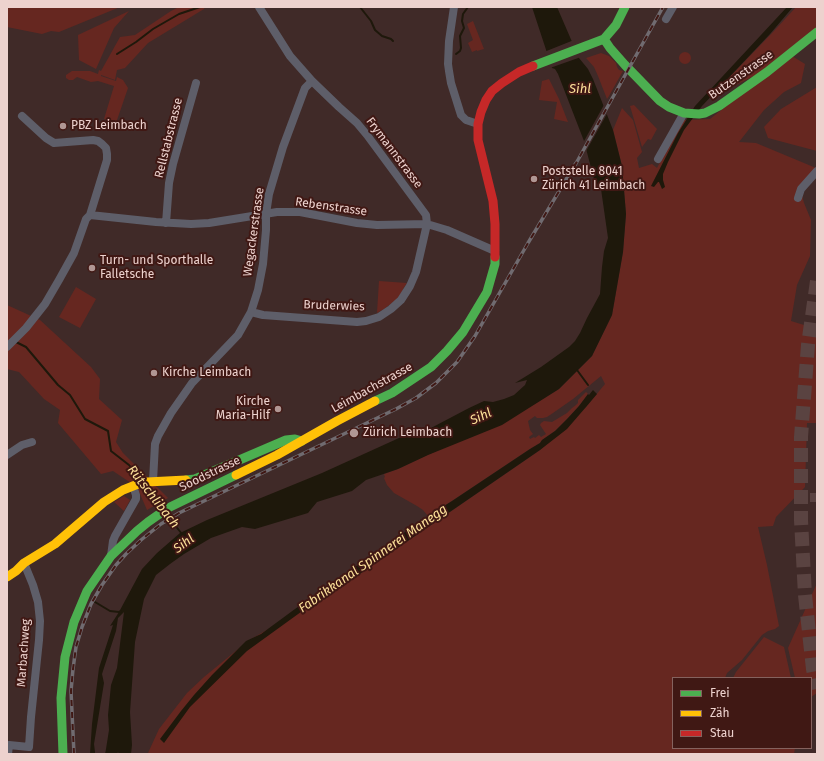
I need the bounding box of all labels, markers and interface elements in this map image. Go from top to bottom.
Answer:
street label: Butzenstrasse [706,47,776,103]
water label: Sihl [569,81,591,97]
street label: Rellstabstrasse [152,96,186,180]
street label: Frymannstrasse [363,115,425,191]
place label: PBZ Leimbach [71,119,147,133]
marker: PBZ Leimbach [58,121,68,131]
place label: Poststelle 8041 Zürich 41 Leimbach [542,165,645,193]
marker: Poststelle 8041 Zürich 41 Leimbach [529,174,539,184]
street label: Wegackerstrasse [241,187,267,277]
street label: Rebenstrasse [294,195,368,219]
place label: Turn- und Sporthalle Falletsche [100,254,213,282]
marker: Turn- und Sporthalle Falletsche [87,263,97,273]
street label: Bruderwies [303,298,365,314]
street label: Leimbachstrasse [329,360,415,416]
place label: Kirche Leimbach [162,366,251,380]
marker: Kirche Leimbach [149,368,159,378]
place label: Kirche Maria-Hilf [216,395,270,423]
marker: Kirche Maria-Hilf [273,404,283,414]
water label: Sihl [468,405,494,429]
place label: Zürich Leimbach [363,426,452,440]
marker: Zürich Leimbach [348,427,360,439]
street label: Soodstrasse [177,453,243,495]
water label: Rütschlibach [124,462,182,532]
water label: Fabrikkanal Spinnerei Manegg [296,502,450,616]
water label: Sihl [171,531,197,557]
street label: Marbachweg [14,618,34,688]
legend [672,677,812,749]
text: Frei [710,686,730,700]
text: Zäh [710,706,730,720]
text: Stau [710,726,734,740]

